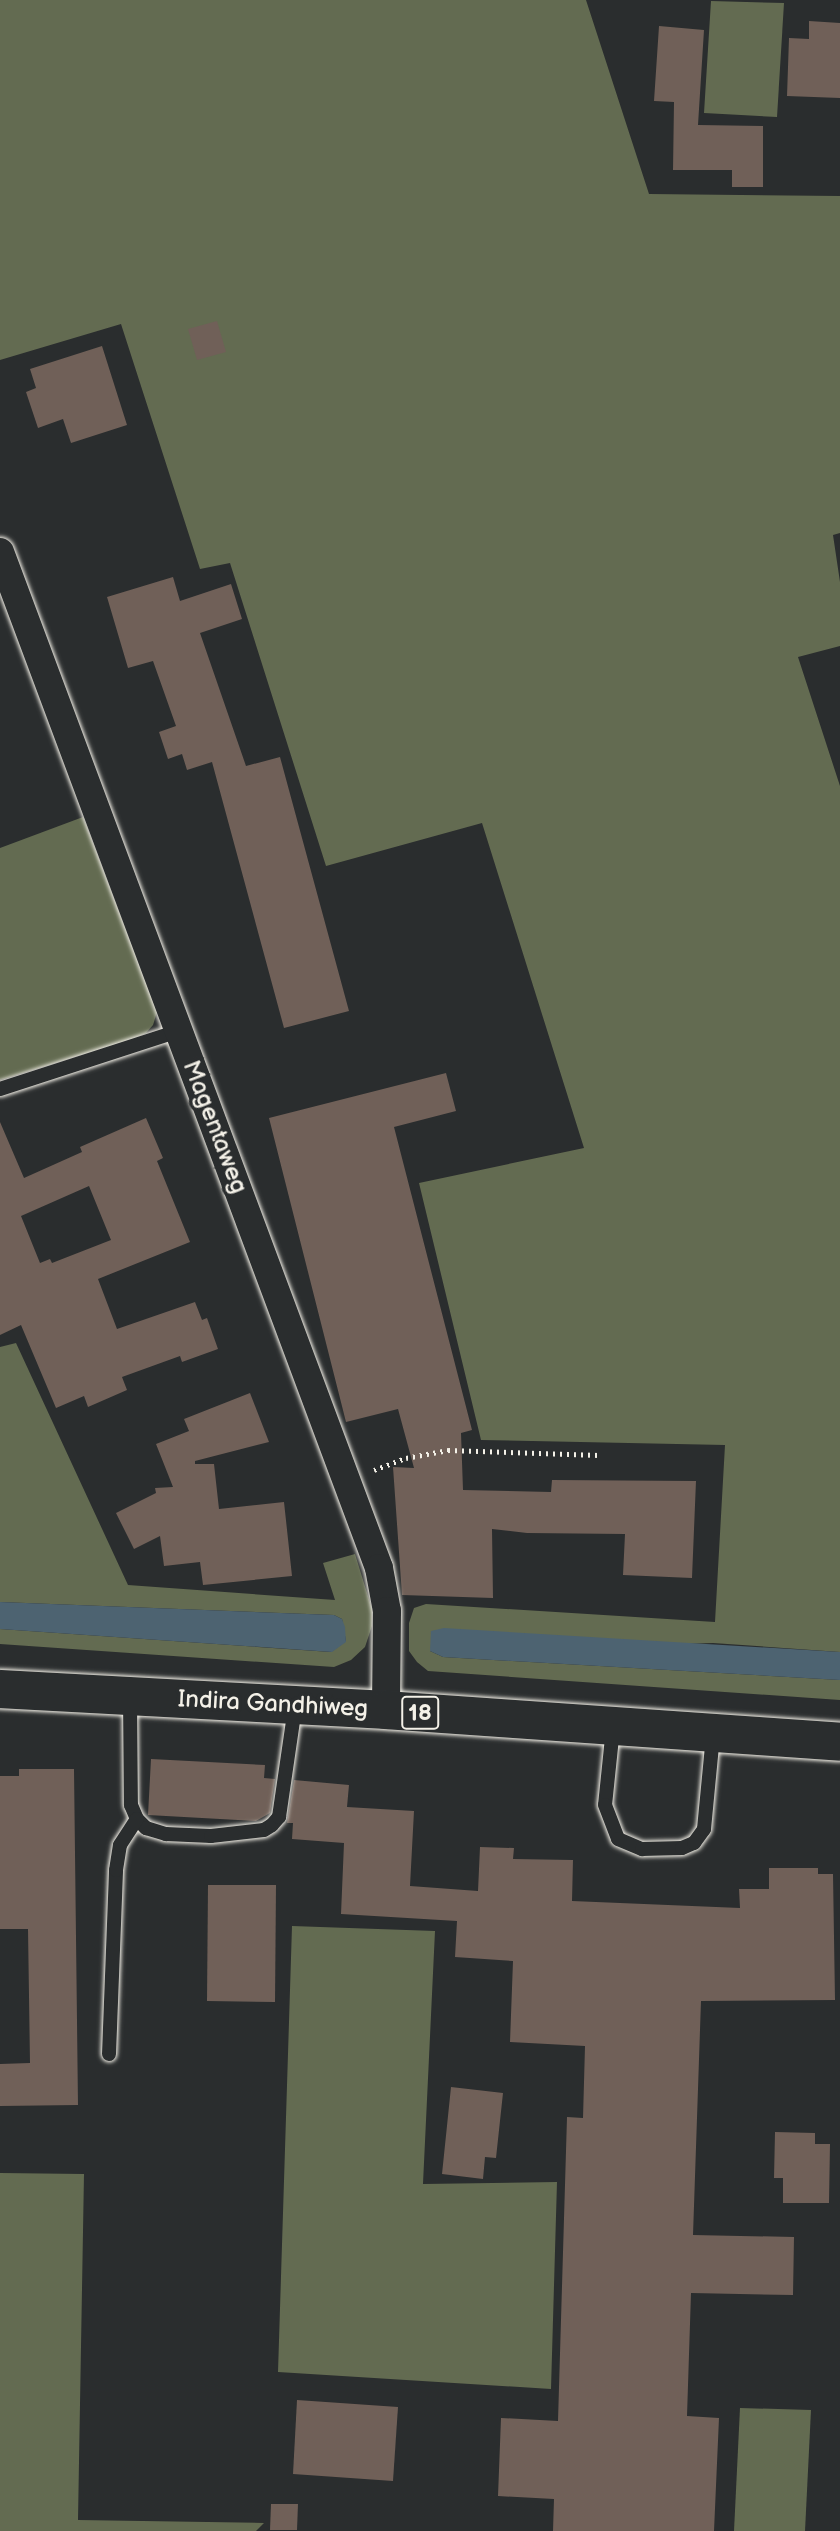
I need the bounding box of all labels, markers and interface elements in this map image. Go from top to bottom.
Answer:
street label: Magentaweg [176,1056,254,1198]
street label: Indira Gandhiweg [177,1685,369,1723]
road number: 18 [401,1694,439,1732]

